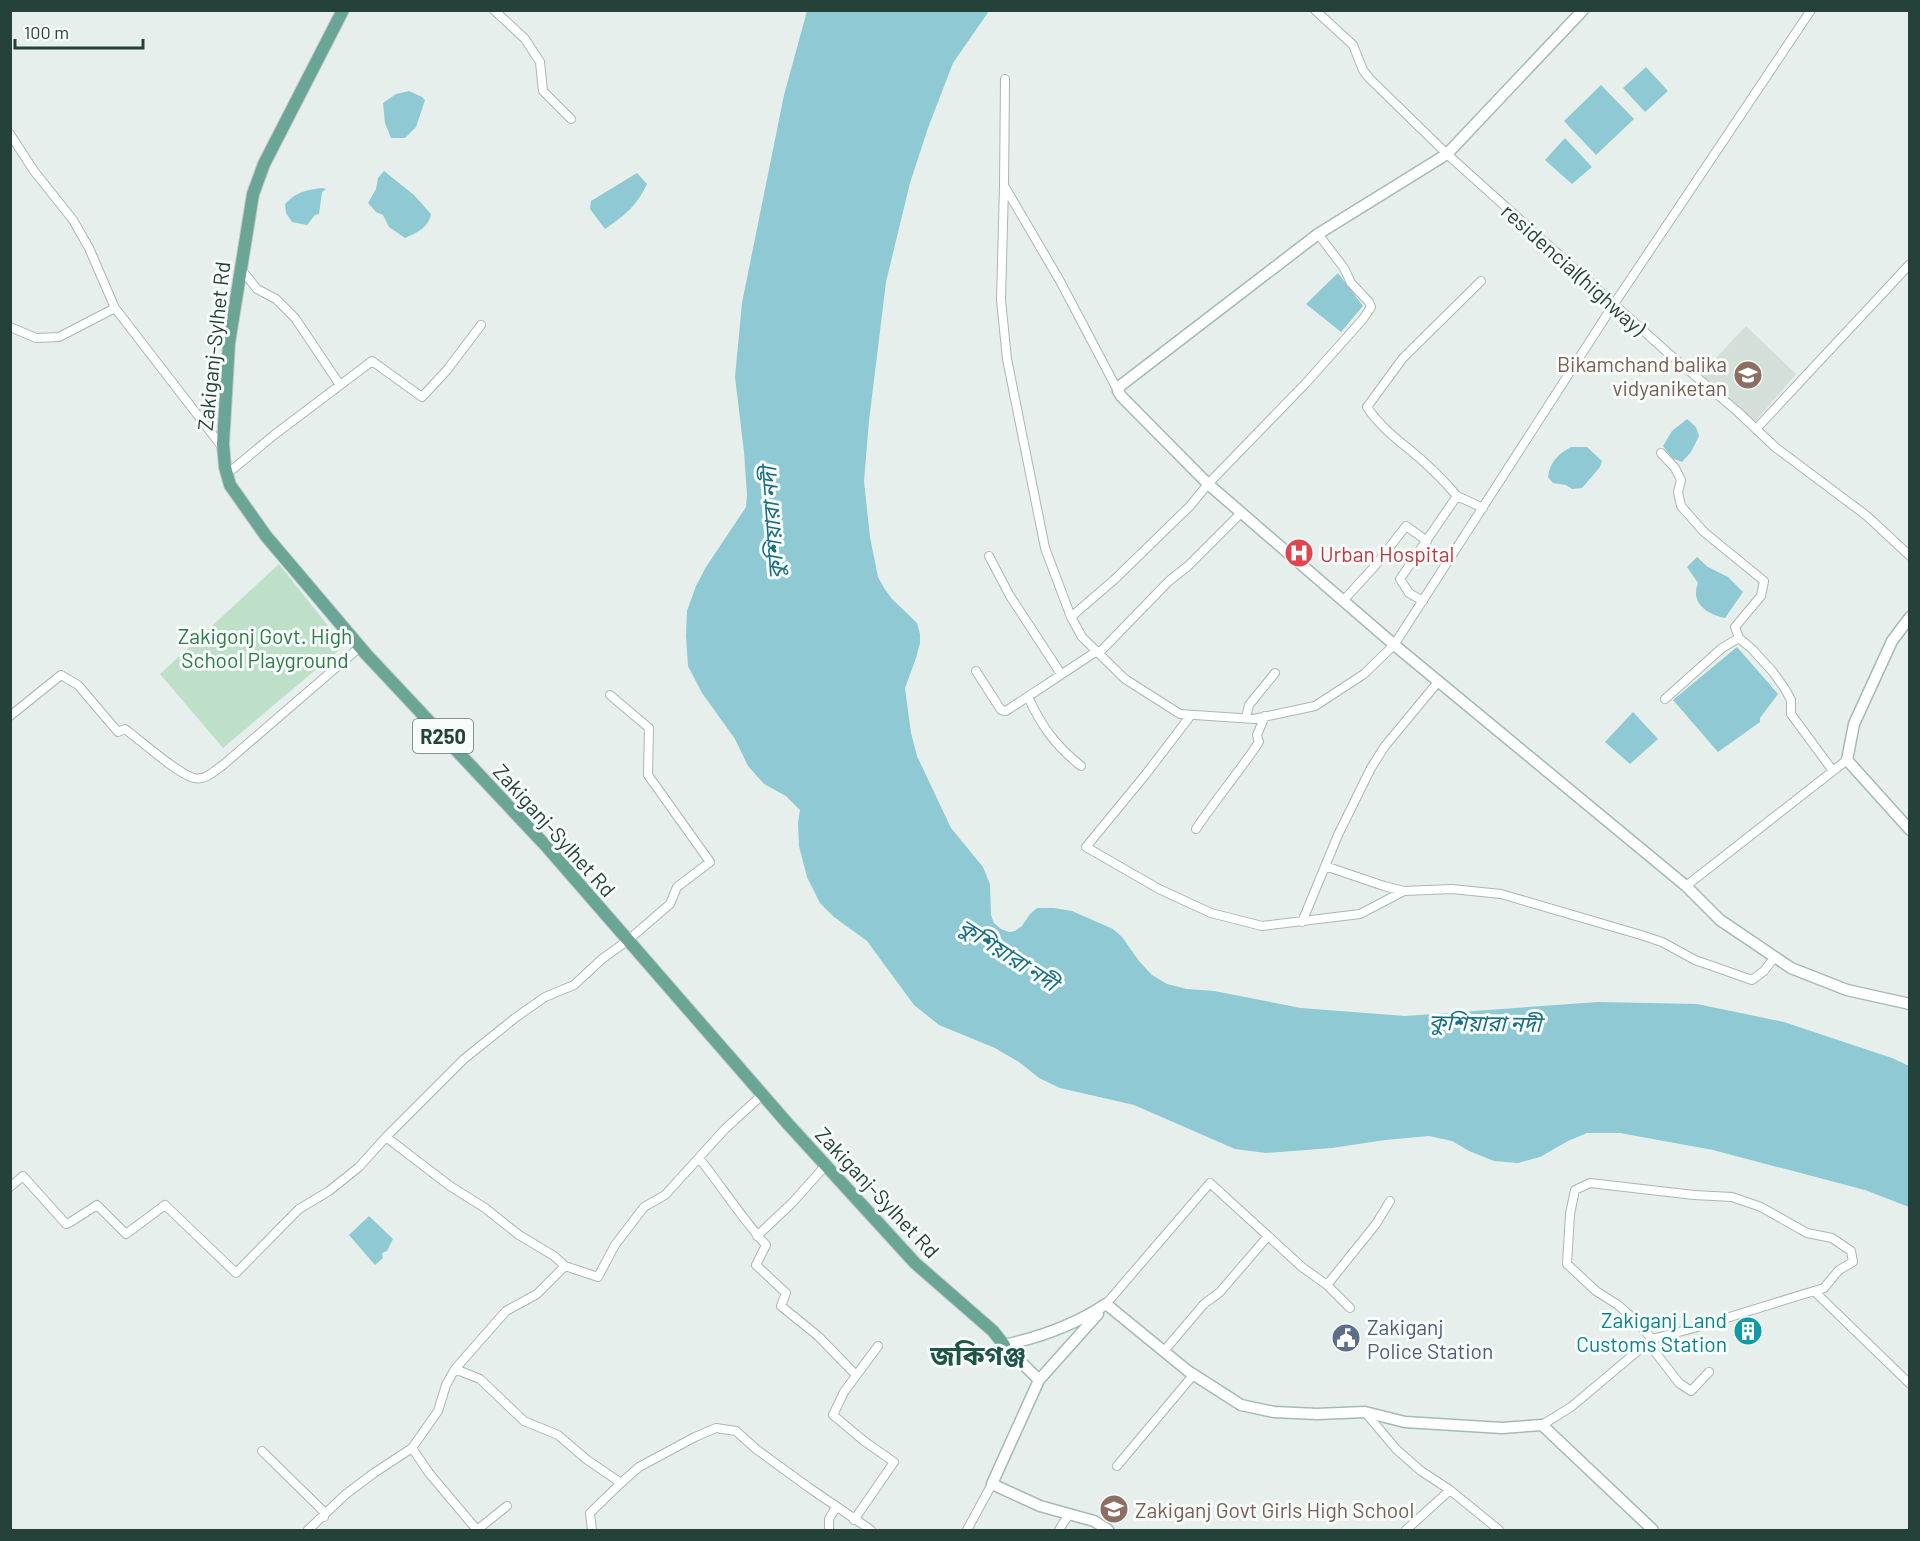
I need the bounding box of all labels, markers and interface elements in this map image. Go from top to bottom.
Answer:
scale bar [15,12,142,50]
text: 100 m [24,21,69,43]
street label: residencial(highway) [1497,198,1651,340]
street label: Zakiganj-Sylhet Rd [192,260,234,432]
place label: Bikamchand balika vidyaniketan [1557,351,1727,400]
school or university icon: Bikamchand balika vidyaniketan [1732,359,1764,391]
water label: কুশিয়ারা নদী [754,462,790,580]
hospital icon: Urban Hospital [1283,537,1315,569]
place label: Urban Hospital [1320,541,1454,566]
park label: Zakigonj Govt. High School Playground [178,623,352,672]
road number: R250 [413,719,473,753]
street label: Zakiganj-Sylhet Rd [489,758,621,902]
water label: কুশিয়ারা নদী [954,912,1067,1000]
water label: কুশিয়ারা নদী [1428,1008,1546,1038]
street label: Zakiganj-Sylhet Rd [811,1121,945,1263]
place label: Zakiganj Land Customs Station [1576,1307,1727,1356]
place label: Zakiganj Police Station [1367,1314,1493,1363]
building icon: Zakiganj Land Customs Station [1732,1315,1764,1347]
public building icon: Zakiganj Police Station [1330,1322,1362,1354]
district label: জকিগঞ্জ [929,1338,1026,1370]
school or university icon: Zakiganj Govt Girls High School [1098,1493,1130,1525]
place label: Zakiganj Govt Girls High School [1135,1497,1414,1522]

